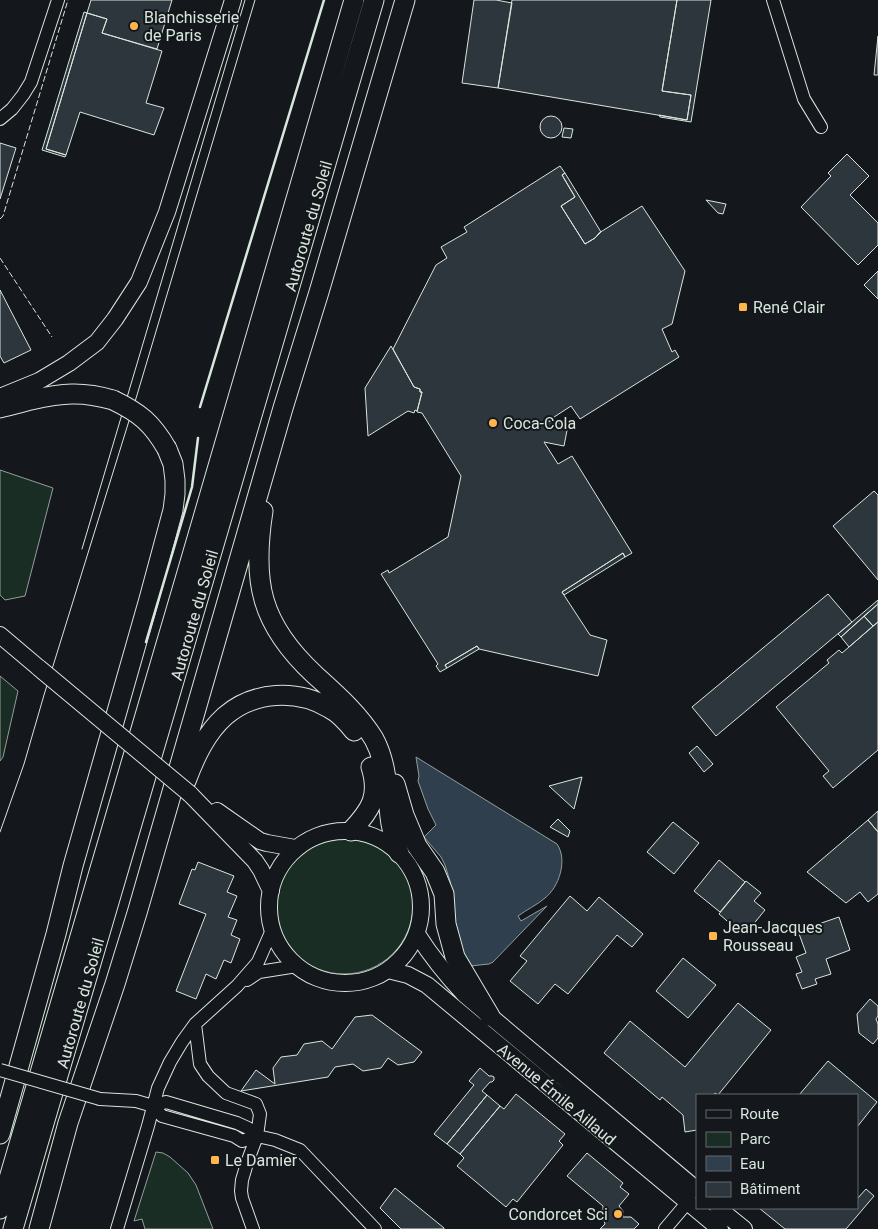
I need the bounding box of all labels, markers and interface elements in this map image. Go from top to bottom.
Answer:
place label: Blanchisserie de Paris [144,8,239,45]
marker: Blanchisserie de Paris [128,20,140,32]
street label: Autoroute du Soleil [281,159,336,294]
place label: René Clair [753,298,826,317]
marker: René Clair [737,301,749,313]
place label: Coca-Cola [503,414,576,433]
marker: Coca-Cola [487,417,499,429]
street label: Autoroute du Soleil [167,548,222,683]
place label: Jean-Jacques Rousseau [723,918,823,955]
marker: Jean-Jacques Rousseau [707,930,719,942]
street label: Autoroute du Soleil [53,936,108,1071]
street label: Avenue Émile Aillaud [494,1039,620,1149]
legend [696,1094,858,1209]
text: Route [740,1105,779,1123]
text: Parc [740,1130,770,1148]
place label: Le Damier [225,1151,298,1170]
marker: Le Damier [209,1154,221,1166]
text: Eau [740,1155,765,1173]
text: Bâtiment [740,1180,800,1198]
place label: Condorcet Sci [508,1205,608,1224]
marker: Condorcet Sci [612,1208,624,1220]

